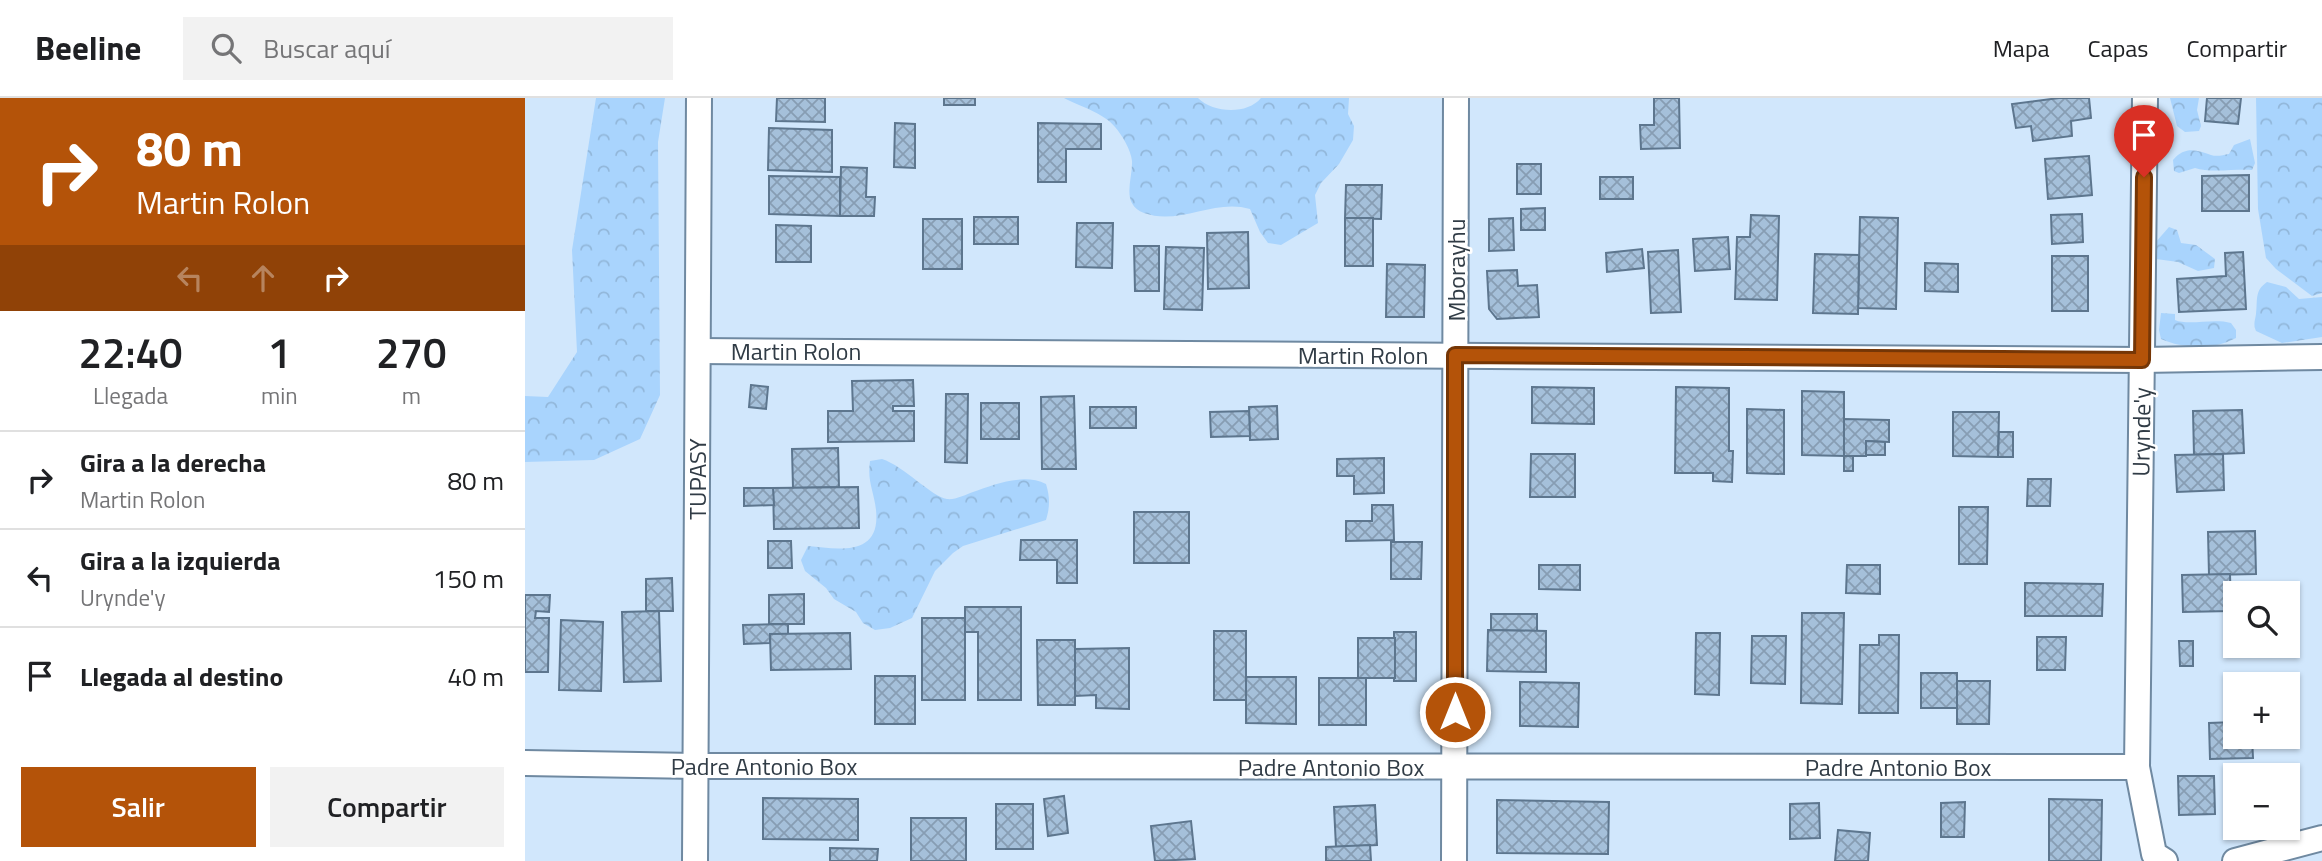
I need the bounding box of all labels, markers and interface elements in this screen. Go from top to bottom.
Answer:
search box [183,17,673,80]
text: Beeline [35,23,141,73]
icon: search [207,29,245,67]
text: Buscar aquí [263,29,390,68]
text: Mapa [1993,30,2050,66]
text: Capas [2088,30,2148,66]
text: Compartir [2186,30,2287,66]
pin [2114,105,2174,177]
text: 80 m [136,110,243,185]
icon: arrive [2125,116,2163,154]
icon: right [21,126,112,217]
text: Martin Rolon [136,178,310,226]
street label: Mborayhu [1438,219,1474,321]
icon: left [171,259,209,297]
icon: ahead [244,259,282,297]
icon: right [317,259,355,297]
text: 22:40 [78,320,183,384]
text: 1 [268,320,291,384]
text: 270 [376,320,447,384]
street label: Martin Rolon [731,333,861,369]
street label: Martin Rolon [1298,337,1428,373]
text: Llegada [93,378,168,413]
text: min [261,378,298,413]
text: m [402,378,421,413]
street label: Urynde'y [2122,387,2160,477]
street label: TUPASY [679,438,715,520]
text: Gira a la derecha [80,443,266,482]
icon: right [21,461,59,499]
text: 80 m [447,461,504,500]
text: Martin Rolon [80,482,205,517]
text: Gira a la izquierda [80,541,281,580]
icon: left [21,559,59,597]
text: 150 m [433,559,504,598]
text: Urynde'y [80,580,166,615]
map controls [2223,581,2300,840]
button: search [2223,581,2300,658]
icon: arrive [21,657,59,695]
text: Llegada al destino [80,657,283,696]
text: 40 m [447,657,504,696]
button: + [2223,672,2300,749]
position arrow [1418,675,1492,749]
street label: Padre Antonio Box [671,748,857,784]
street label: Padre Antonio Box [1238,749,1424,785]
street label: Padre Antonio Box [1805,749,1991,785]
button: − [2223,763,2300,840]
button: Salir [21,767,256,847]
button: Compartir [270,767,504,847]

